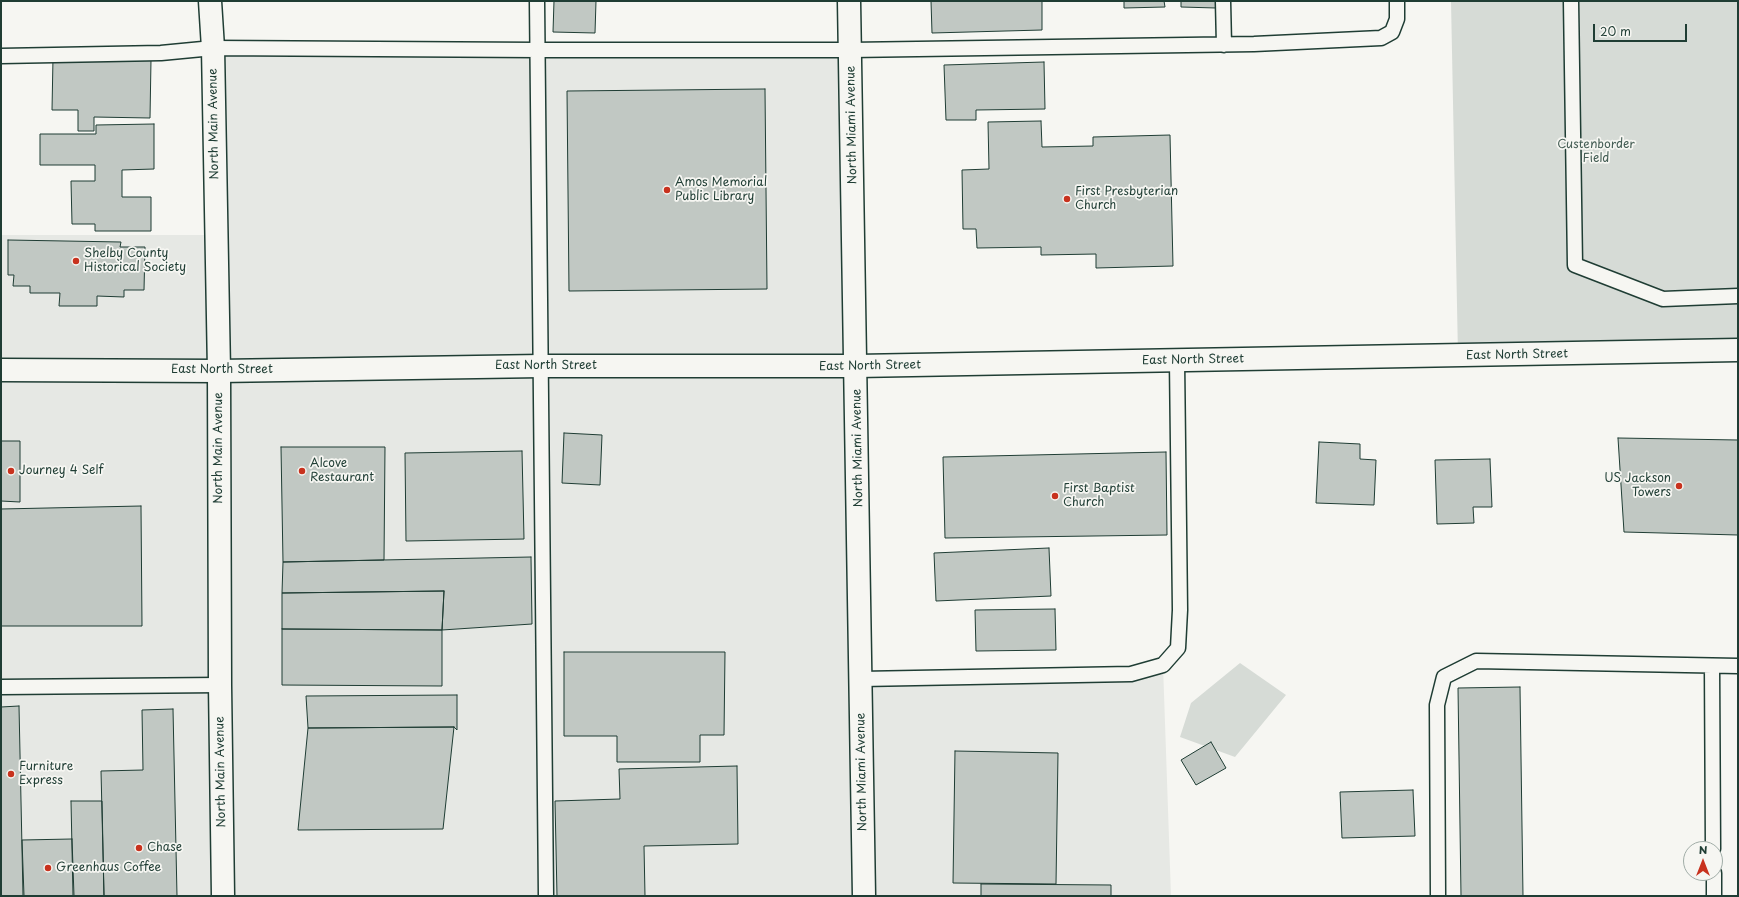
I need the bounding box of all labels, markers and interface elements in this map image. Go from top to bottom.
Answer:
scale bar [1595,16,1689,42]
text: 20 m [1600,22,1631,40]
street label: North Miami Avenue [844,66,860,184]
street label: North Main Avenue [206,68,222,180]
park label: Custenborder Field [1557,138,1635,166]
place label: Amos Memorial Public Library [675,176,767,204]
marker: Amos Memorial Public Library [662,185,672,195]
place label: First Presbyterian Church [1075,185,1178,213]
marker: First Presbyterian Church [1062,194,1072,204]
place label: Shelby County Historical Society [84,247,186,275]
marker: Shelby County Historical Society [71,256,81,266]
street label: East North Street [1466,347,1568,363]
street label: East North Street [1142,352,1244,368]
street label: East North Street [819,358,921,374]
street label: East North Street [495,359,597,373]
street label: East North Street [171,363,273,377]
street label: North Miami Avenue [850,389,866,507]
street label: North Main Avenue [212,392,226,504]
place label: Alcove Restaurant [310,457,374,485]
place label: Journey 4 Self [19,464,103,478]
marker: Journey 4 Self [6,466,16,476]
marker: Alcove Restaurant [297,466,307,476]
place label: US Jackson Towers [1604,472,1671,500]
marker: US Jackson Towers [1674,481,1684,491]
place label: First Baptist Church [1063,482,1135,510]
marker: First Baptist Church [1050,491,1060,501]
street label: North Miami Avenue [854,713,870,831]
street label: North Main Avenue [213,716,229,828]
place label: Furniture Express [19,760,73,788]
marker: Furniture Express [6,769,16,779]
place label: Chase [147,841,182,855]
north arrow [1683,841,1723,881]
text: N [1699,841,1707,858]
marker: Chase [134,843,144,853]
place label: Greenhaus Coffee [56,861,161,875]
marker: Greenhaus Coffee [43,863,53,873]

